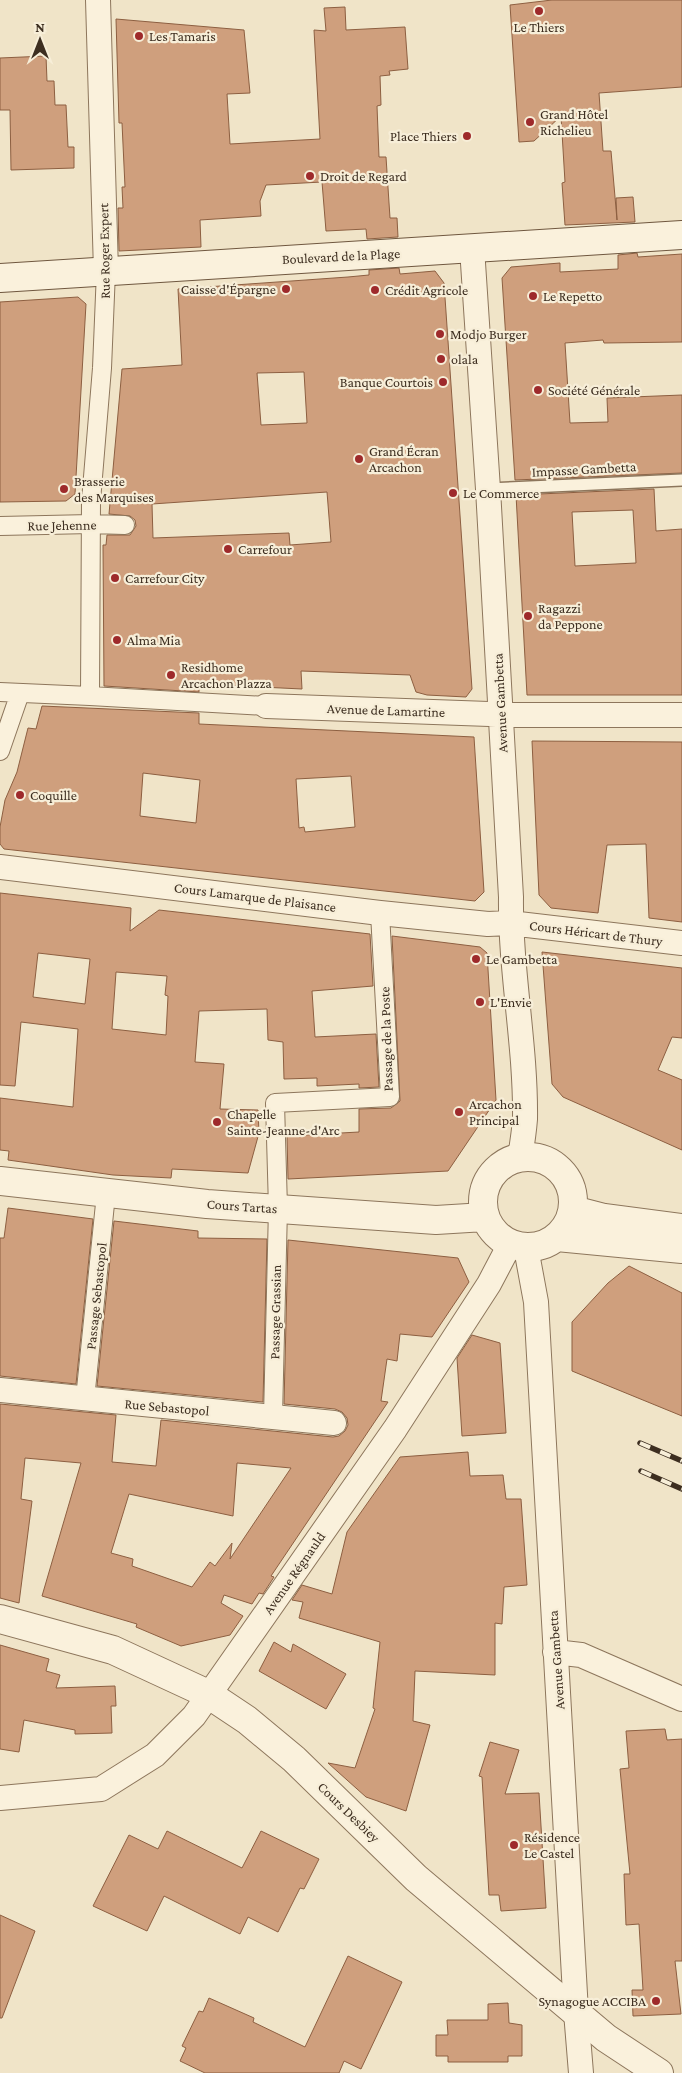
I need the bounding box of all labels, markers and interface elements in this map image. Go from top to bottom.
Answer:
marker: Le Thiers [533,5,545,17]
north arrow [15,15,65,65]
text: N [35,19,45,35]
place label: Le Thiers [513,19,565,35]
place label: Les Tamaris [149,28,216,44]
marker: Les Tamaris [133,30,145,42]
place label: Grand Hôtel Richelieu [540,106,608,138]
marker: Grand Hôtel Richelieu [524,116,536,128]
place label: Place Thiers [390,128,457,144]
marker: Place Thiers [461,130,473,142]
place label: Droit de Regard [320,168,408,184]
marker: Droit de Regard [304,170,316,182]
street label: Rue Roger Expert [95,203,113,299]
street label: Boulevard de la Plage [282,245,400,267]
place label: Caisse d'Épargne [181,281,276,297]
place label: Crédit Agricole [385,282,468,298]
marker: Caisse d'Épargne [280,283,292,295]
marker: Crédit Agricole [369,284,381,296]
place label: Le Repetto [543,288,602,304]
marker: Le Repetto [527,290,539,302]
place label: Modjo Burger [450,326,527,343]
marker: Modjo Burger [434,328,446,340]
place label: olala [451,351,479,367]
marker: olala [435,353,447,365]
place label: Banque Courtois [340,374,433,390]
marker: Banque Courtois [437,376,449,388]
place label: Société Générale [548,382,640,398]
marker: Société Générale [532,384,544,396]
place label: Grand Écran Arcachon [369,443,439,475]
marker: Grand Écran Arcachon [353,453,365,465]
street label: Impasse Gambetta [531,458,637,480]
place label: Brasserie des Marquises [74,473,154,505]
marker: Brasserie des Marquises [58,483,70,495]
place label: Le Commerce [463,485,539,501]
marker: Le Commerce [447,487,459,499]
street label: Rue Jehenne [27,516,97,534]
place label: Carrefour [238,541,292,557]
marker: Carrefour [222,543,234,555]
place label: Carrefour City [125,570,205,586]
marker: Carrefour City [109,572,121,584]
place label: Ragazzi da Peppone [538,600,603,632]
marker: Ragazzi da Peppone [522,610,534,622]
place label: Alma Mia [127,632,181,648]
marker: Alma Mia [111,634,123,646]
street label: Avenue Gambetta [489,652,511,753]
place label: Residhome Arcachon Plazza [181,659,272,691]
marker: Residhome Arcachon Plazza [165,669,177,681]
street label: Avenue de Lamartine [327,700,445,720]
place label: Coquille [30,787,77,803]
marker: Coquille [14,789,26,801]
street label: Cours Lamarque de Plaisance [173,879,337,915]
street label: Cours Héricart de Thury [528,917,664,949]
place label: Le Gambetta [486,951,558,967]
marker: Le Gambetta [470,953,482,965]
street label: Passage de la Poste [376,986,396,1092]
place label: L'Envie [490,994,532,1010]
marker: L'Envie [474,996,486,1008]
place label: Arcachon Principal [469,1096,522,1128]
place label: Chapelle Sainte-Jeanne-d'Arc [227,1106,340,1138]
marker: Arcachon Principal [453,1106,465,1118]
marker: Chapelle Sainte-Jeanne-d'Arc [211,1116,223,1128]
street label: Cours Tartas [206,1196,278,1216]
street label: Passage Sebastopol [82,1241,110,1350]
street label: Passage Grassian [266,1264,284,1360]
street label: Rue Sebastopol [124,1395,210,1419]
street label: Avenue Régnauld [260,1528,329,1617]
street label: Avenue Gambetta [545,1609,567,1710]
street label: Cours Desbiey [315,1778,384,1846]
place label: Résidence Le Castel [524,1829,580,1861]
marker: Résidence Le Castel [508,1839,520,1851]
place label: Synagogue ACCIBA [538,1993,646,2009]
marker: Synagogue ACCIBA [650,1995,662,2007]

